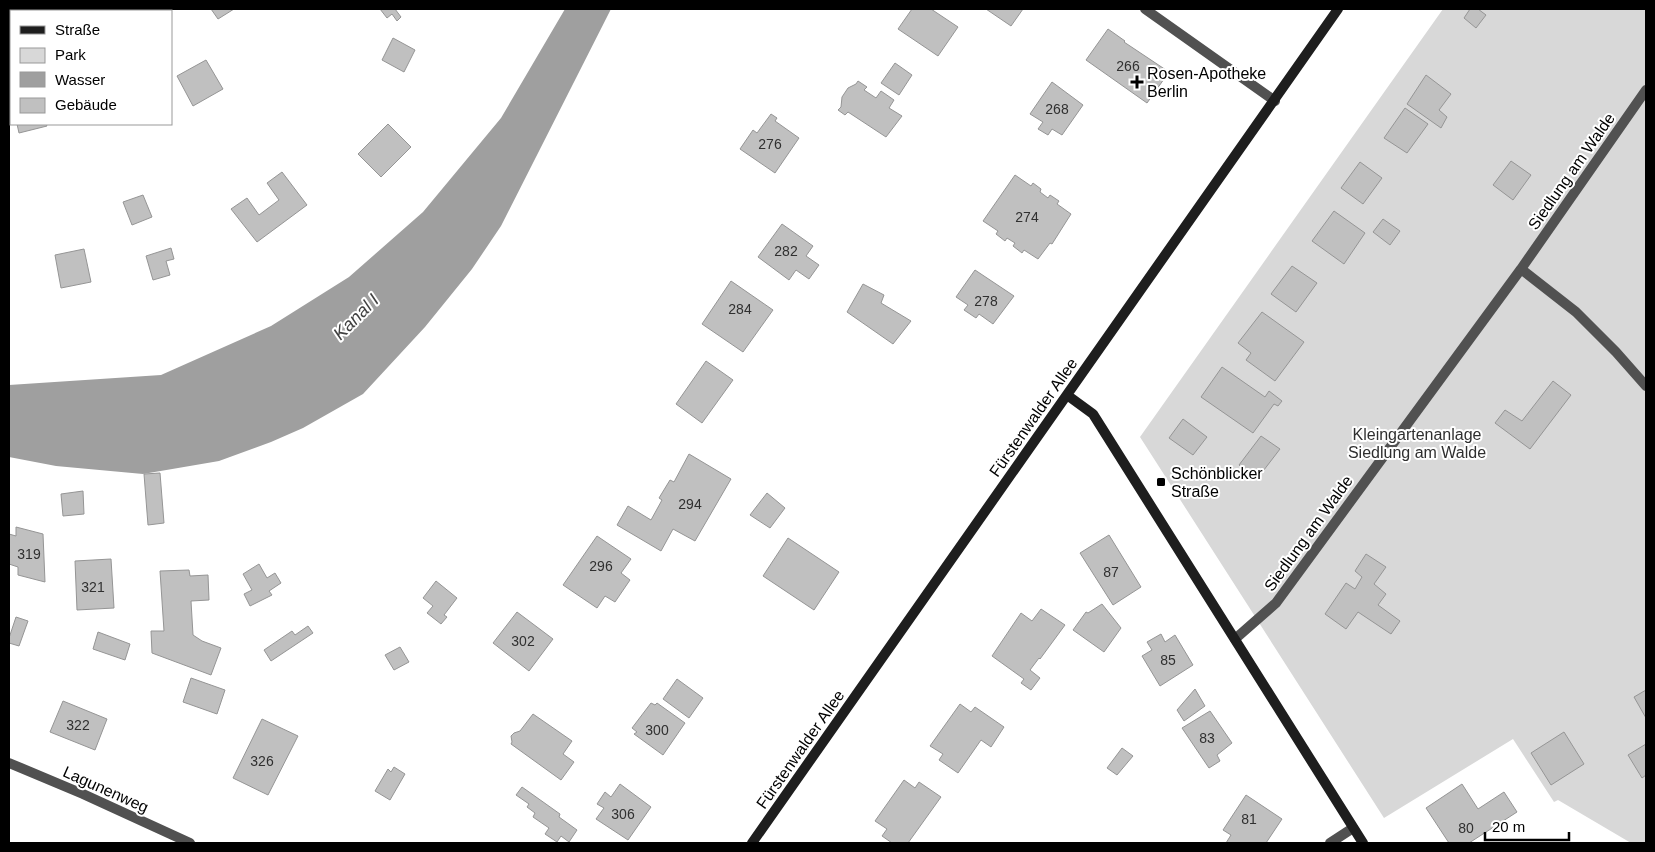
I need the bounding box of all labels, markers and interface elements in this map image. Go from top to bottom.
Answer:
legend [10,10,172,125]
text: Straße [55,21,100,38]
text: Park [55,46,86,63]
house number: 266 [1116,58,1140,74]
place label: Rosen-Apotheke Berlin [1147,65,1266,100]
text: Wasser [55,71,105,88]
marker: Rosen-Apotheke Berlin [1131,76,1143,88]
text: Gebäude [55,96,117,113]
house number: 268 [1045,101,1069,117]
street label: Siedlung am Walde [1525,110,1618,233]
house number: 276 [758,136,782,152]
house number: 274 [1015,209,1039,225]
house number: 282 [774,243,798,259]
water label: Kanal I [329,290,383,344]
house number: 278 [974,293,998,309]
house number: 284 [728,301,752,317]
street label: Fürstenwalder Allee [986,355,1081,480]
park label: Kleingartenanlage Siedlung am Walde [1348,426,1486,461]
place label: Schönblicker Straße [1171,465,1263,500]
street label: Siedlung am Walde [1261,472,1356,594]
marker: Schönblicker Straße [1155,476,1167,488]
house number: 294 [678,496,702,512]
house number: 319 [17,546,41,562]
house number: 296 [589,558,613,574]
house number: 87 [1103,564,1119,580]
house number: 321 [81,579,105,595]
house number: 302 [511,633,535,649]
house number: 85 [1160,652,1176,668]
street label: Fürstenwalder Allee [753,687,848,812]
house number: 322 [66,717,90,733]
house number: 300 [645,722,669,738]
house number: 83 [1199,730,1215,746]
house number: 326 [250,753,274,769]
street label: Lagunenweg [60,763,151,816]
house number: 306 [611,806,635,822]
scale bar [1485,810,1569,842]
house number: 81 [1241,811,1257,827]
text: 20 m [1492,818,1525,835]
house number: 80 [1458,820,1474,836]

